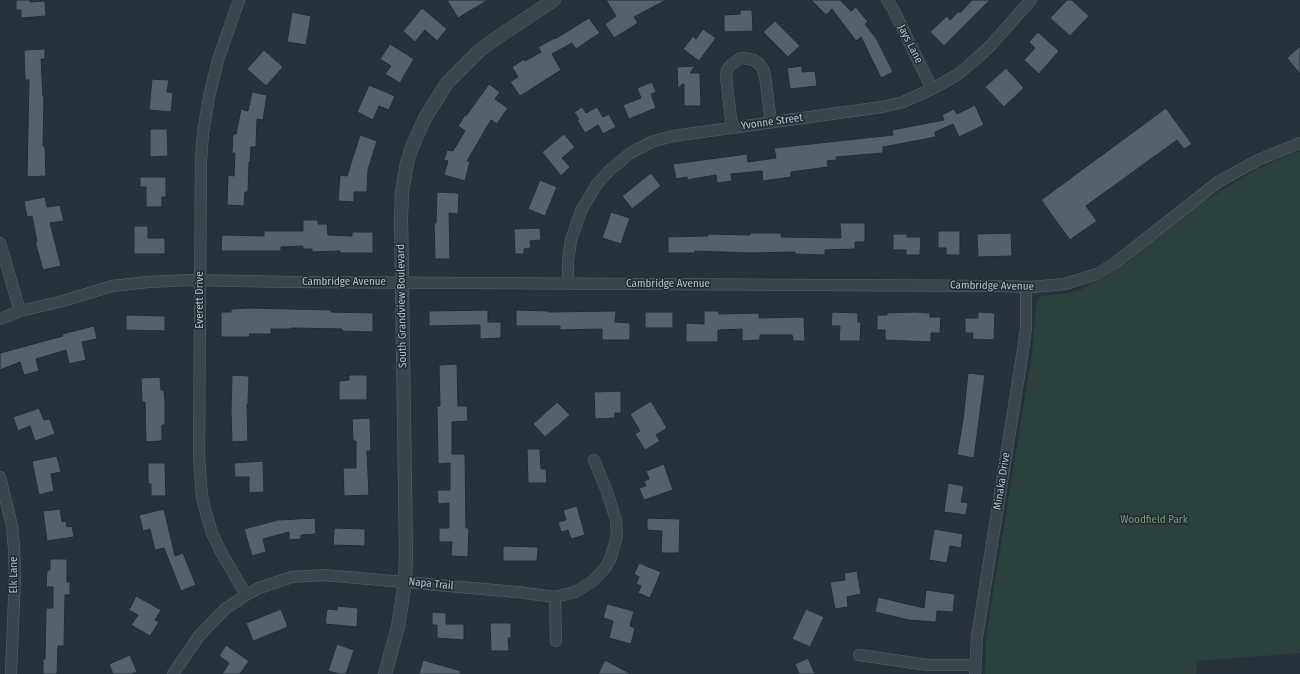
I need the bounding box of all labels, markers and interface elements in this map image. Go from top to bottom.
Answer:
street label: Jays Lane [895,22,925,66]
street label: Yvonne Street [740,111,804,133]
street label: South Grandview Boulevard [394,244,410,368]
street label: Everett Drive [193,271,207,329]
street label: Cambridge Avenue [302,275,386,289]
street label: Cambridge Avenue [626,277,710,291]
street label: Cambridge Avenue [950,279,1034,293]
street label: Minaka Drive [991,451,1013,511]
park label: Woodfield Park [1120,513,1188,527]
street label: Elk Lane [7,556,21,594]
street label: Napa Trail [408,575,454,593]

